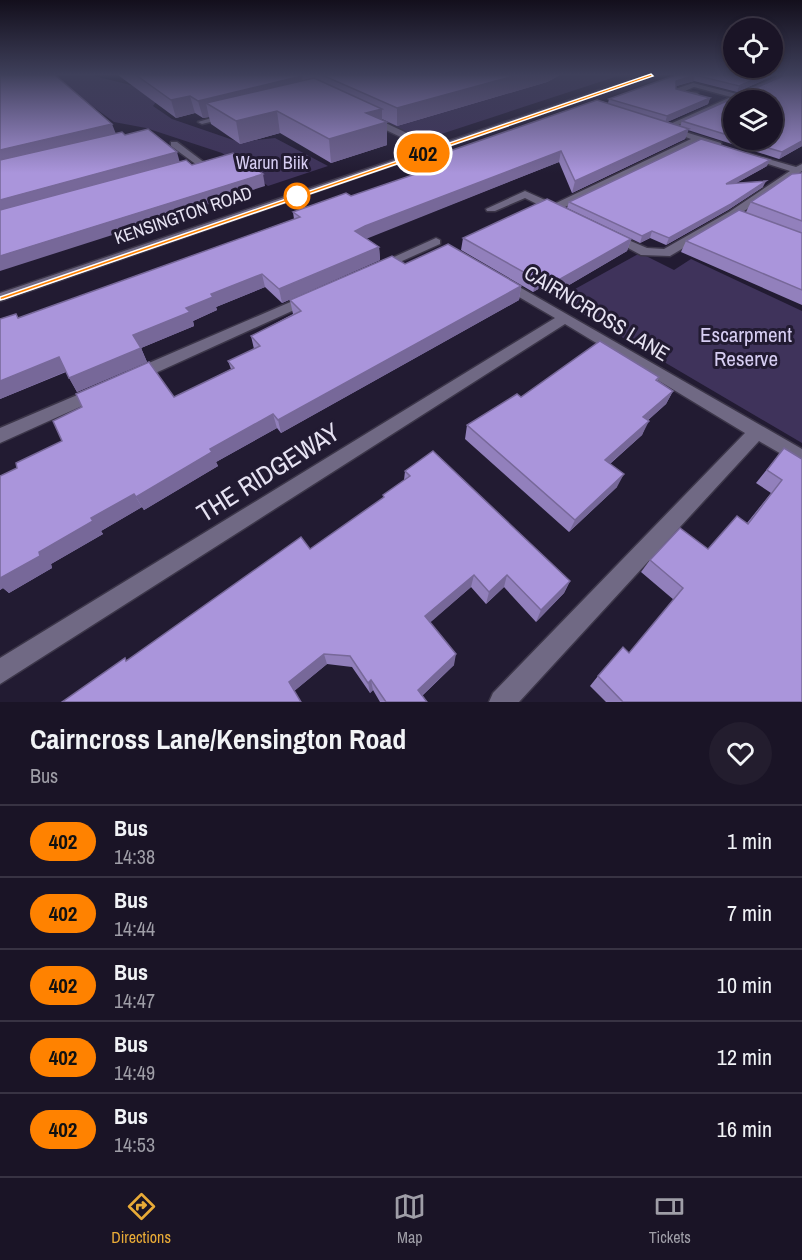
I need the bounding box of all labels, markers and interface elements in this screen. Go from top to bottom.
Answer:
map controls [723,18,783,150]
button: locate [723,18,783,78]
button: layers [723,90,783,150]
line badge: 402 [388,134,458,172]
text: 402 [409,139,437,168]
park label: Warun Biik [236,150,309,175]
street label: KENSINGTON ROAD [111,180,255,250]
unlabelled marker [284,183,310,209]
street label: CAIRNCROSS LANE [519,258,675,368]
park label: Escarpment Reserve [700,320,792,373]
street label: THE RIDGEWAY [190,414,347,530]
text: Cairncross Lane/Kensington Road [30,720,406,758]
button: heart [709,722,772,785]
text: Bus [30,762,58,789]
text: Bus [114,813,148,843]
text: 1 min [727,826,772,856]
text: 402 [49,827,77,856]
text: 14:38 [114,843,155,870]
text: Bus [114,885,148,915]
text: 7 min [727,898,772,928]
text: 402 [49,899,77,928]
text: 14:44 [114,915,155,942]
text: Bus [114,957,148,987]
text: 10 min [717,970,772,1000]
text: 402 [49,971,77,1000]
text: 14:47 [114,987,155,1014]
text: Bus [114,1029,148,1059]
text: 12 min [717,1042,772,1072]
text: 402 [49,1043,77,1072]
text: 14:49 [114,1059,155,1086]
text: Bus [114,1101,148,1131]
text: 16 min [717,1114,772,1144]
text: 402 [49,1115,77,1144]
text: 14:53 [114,1131,155,1158]
tab: Directions [111,1190,171,1248]
tab: Map [393,1190,426,1248]
tab: Tickets [649,1190,691,1248]

